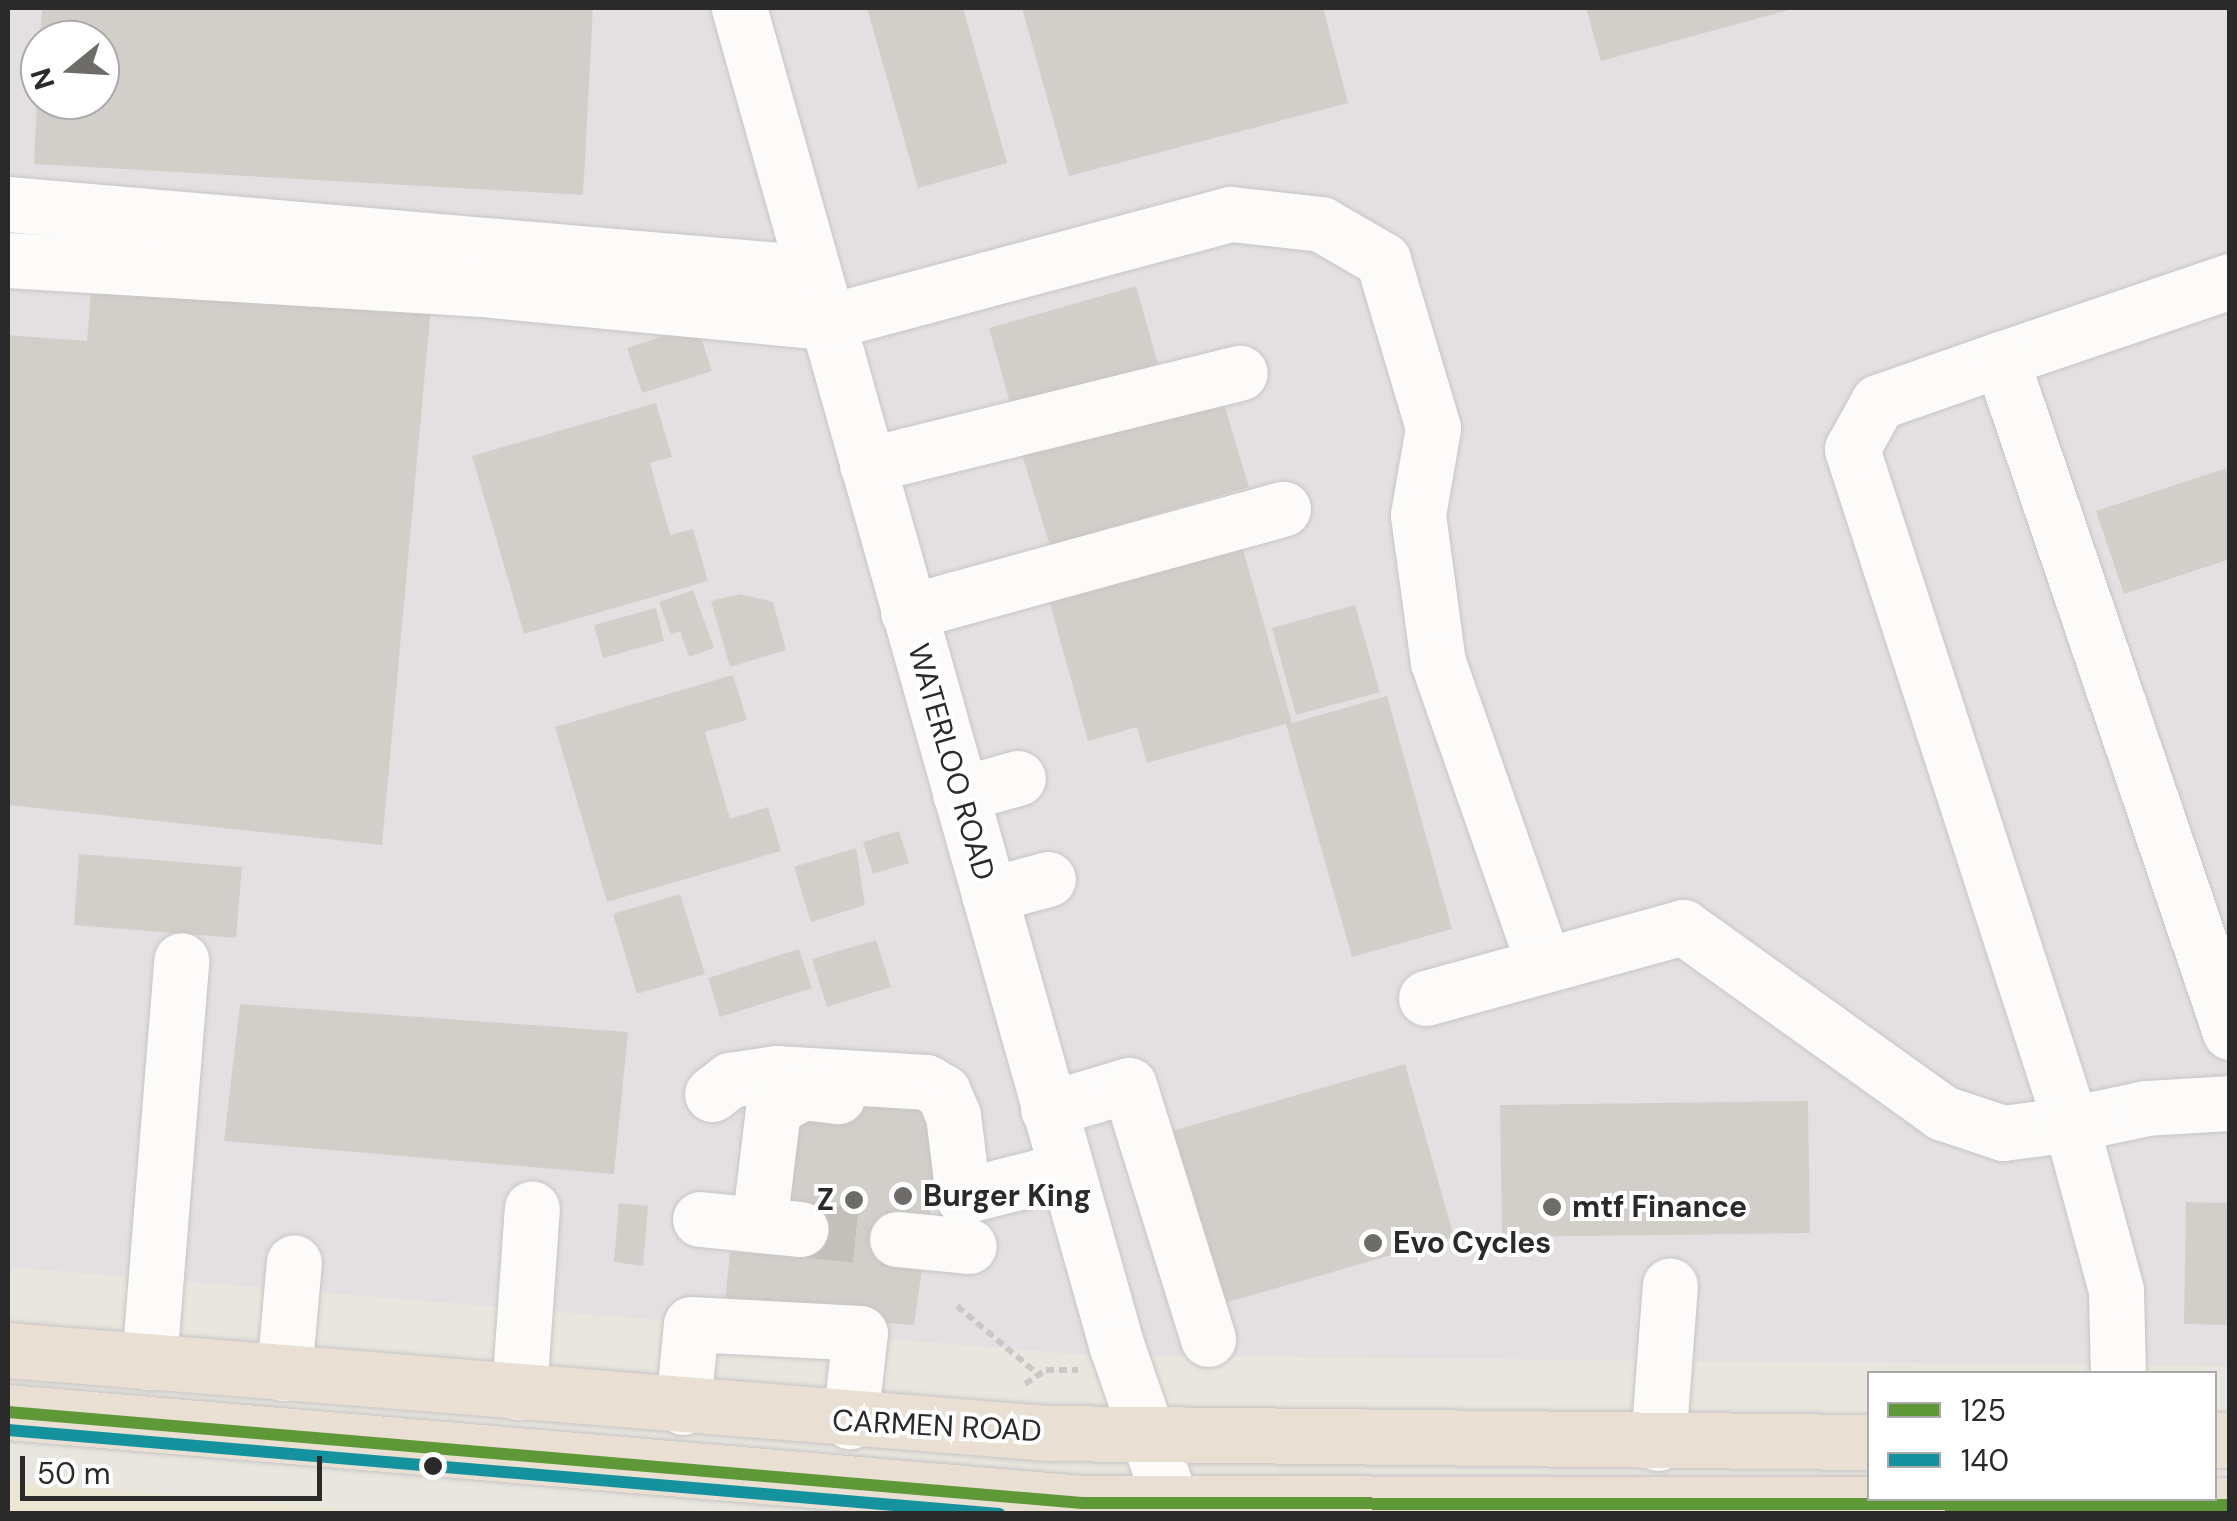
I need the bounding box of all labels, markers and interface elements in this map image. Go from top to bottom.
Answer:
north arrow [20,20,120,120]
text: N [22,63,64,94]
street label: WATERLOO ROAD [900,640,1002,884]
place label: Burger King [923,1178,1091,1214]
place label: Z [817,1182,834,1218]
marker: Burger King [892,1185,914,1207]
marker: Z [843,1189,865,1211]
place label: mtf Finance [1572,1189,1747,1225]
marker: mtf Finance [1541,1196,1563,1218]
place label: Evo Cycles [1393,1225,1551,1261]
marker: Evo Cycles [1362,1232,1384,1254]
legend [1867,1371,2217,1501]
text: 125 [1961,1391,2006,1430]
street label: CARMEN ROAD [831,1403,1043,1449]
scale bar [25,1436,328,1498]
text: 140 [1961,1441,2009,1480]
text: 50 m [37,1454,111,1493]
unlabelled marker [423,1456,443,1476]

